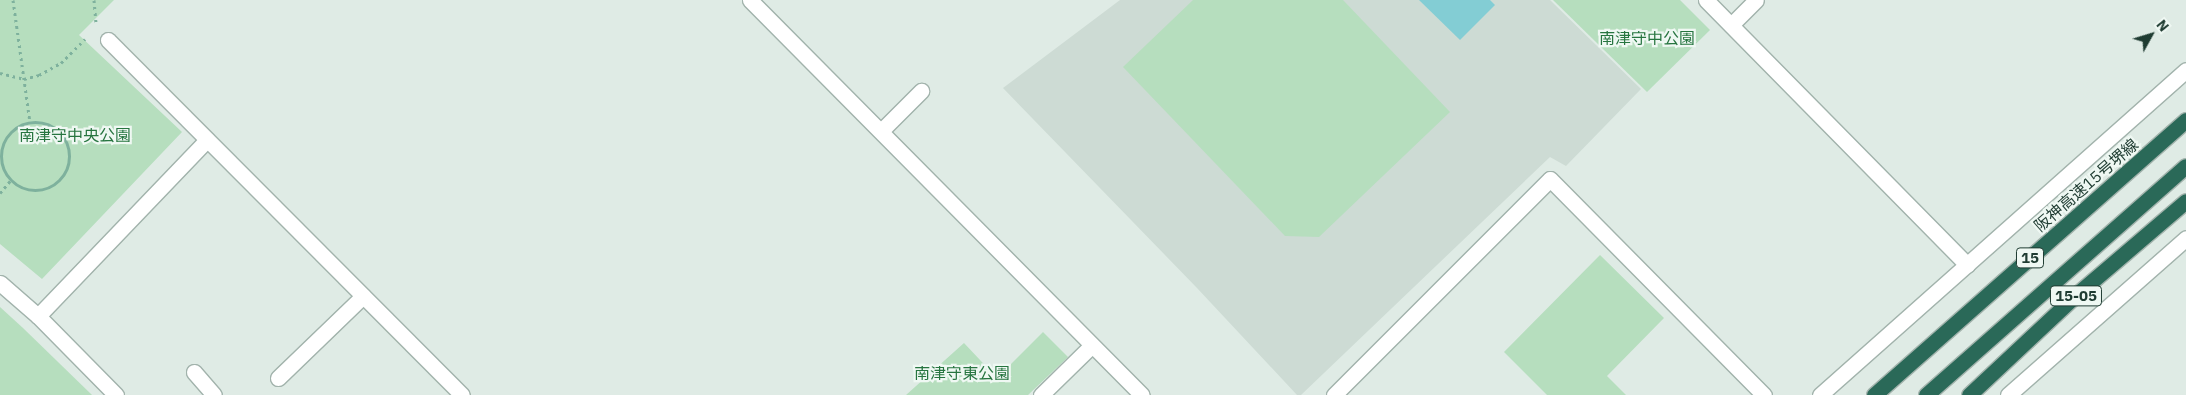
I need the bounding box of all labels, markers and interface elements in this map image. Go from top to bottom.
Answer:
north arrow [2126,10,2176,60]
text: N [2152,16,2173,35]
park label: 南津守中公園 [1599,28,1695,48]
park label: 南津守中央公園 [19,125,131,145]
street label: 阪神高速15号堺線 [2030,135,2142,235]
road number: 15 [2015,246,2045,270]
road number: 15-05 [2050,284,2102,308]
park label: 南津守東公園 [914,363,1010,383]

